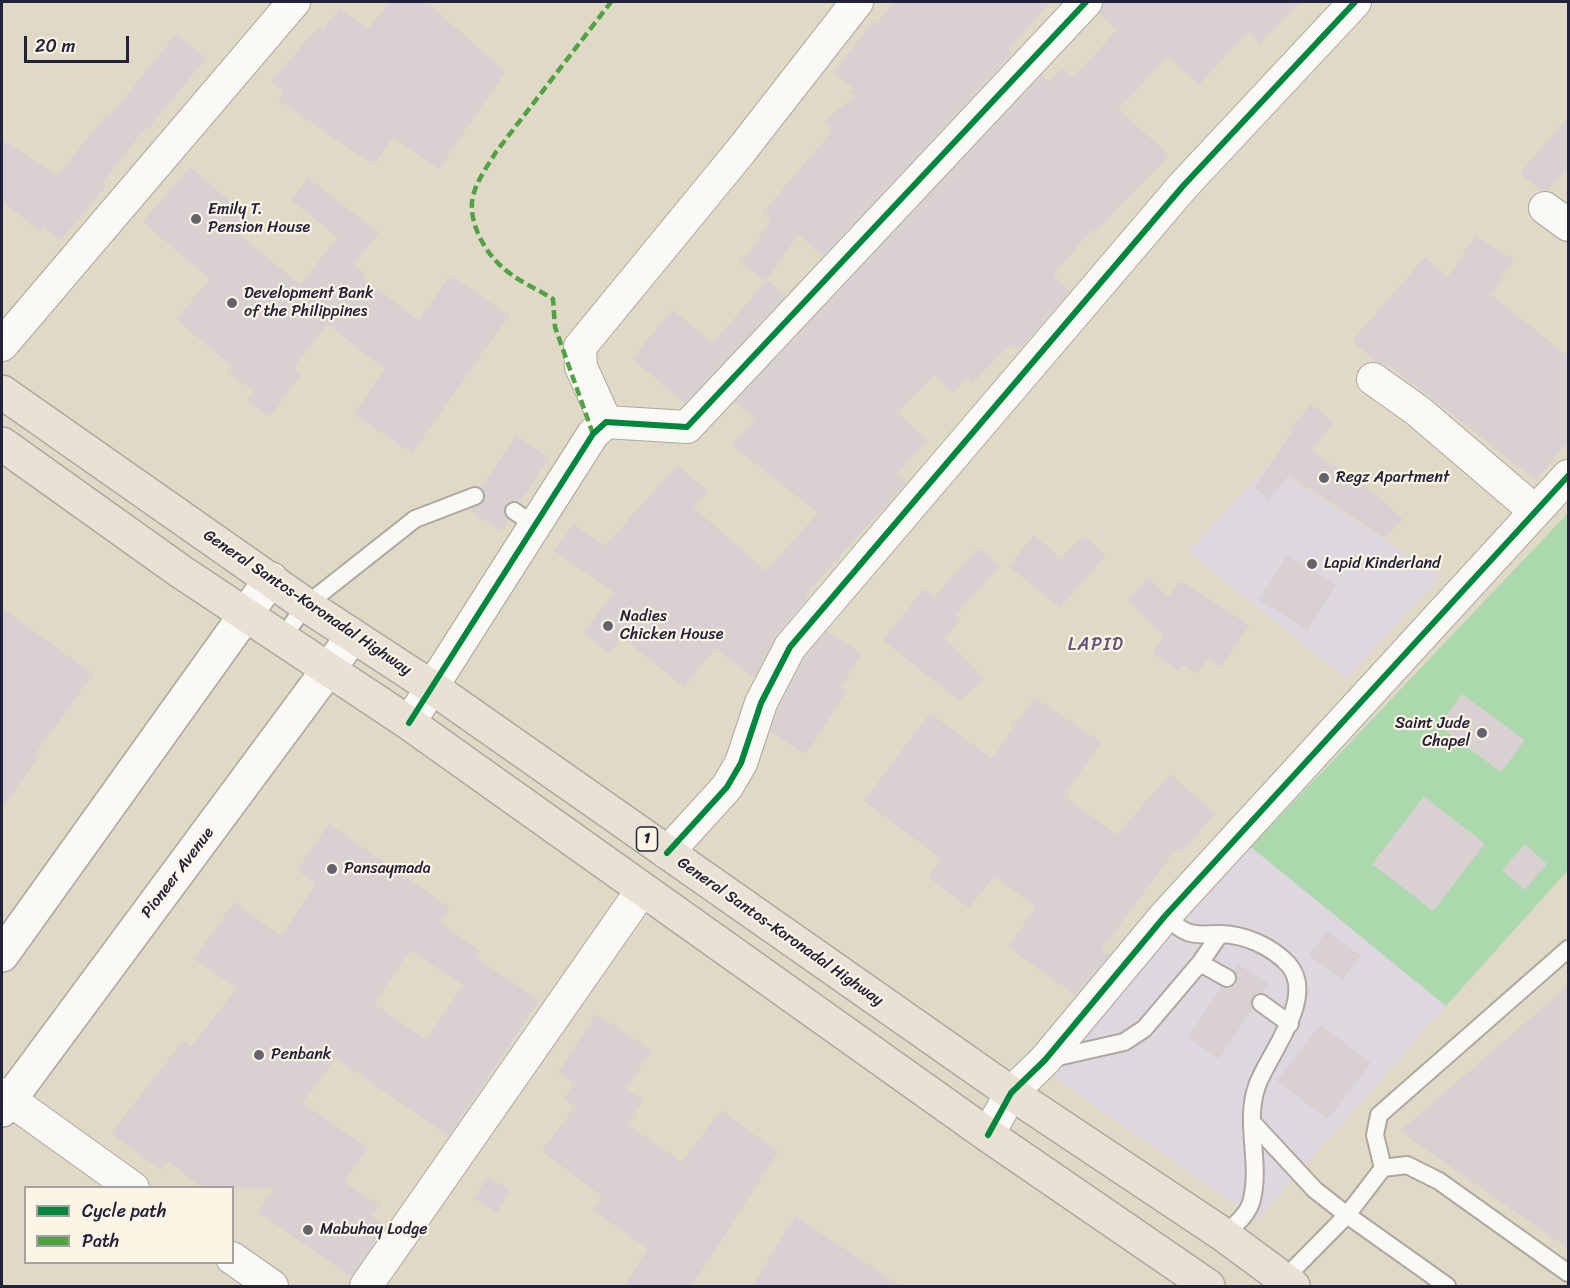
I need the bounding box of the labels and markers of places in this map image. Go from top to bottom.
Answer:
place label: Emily T. Pension House [208,200,310,238]
marker: Emily T. Pension House [189,212,203,226]
place label: Development Bank of the Philippines [244,284,373,322]
marker: Development Bank of the Philippines [225,296,239,310]
place label: Regz Apartment [1336,468,1449,488]
marker: Regz Apartment [1317,471,1331,485]
place label: Lapid Kinderland [1324,554,1441,574]
marker: Lapid Kinderland [1305,557,1319,571]
place label: Nadies Chicken House [620,607,723,645]
marker: Nadies Chicken House [601,619,615,633]
place label: Saint Jude Chapel [1395,714,1470,752]
marker: Saint Jude Chapel [1475,726,1489,740]
place label: Pansaymada [344,859,431,879]
marker: Pansaymada [325,862,339,876]
place label: Penbank [271,1045,331,1065]
marker: Penbank [252,1048,266,1062]
place label: Mabuhay Lodge [320,1220,427,1240]
marker: Mabuhay Lodge [301,1223,315,1237]

